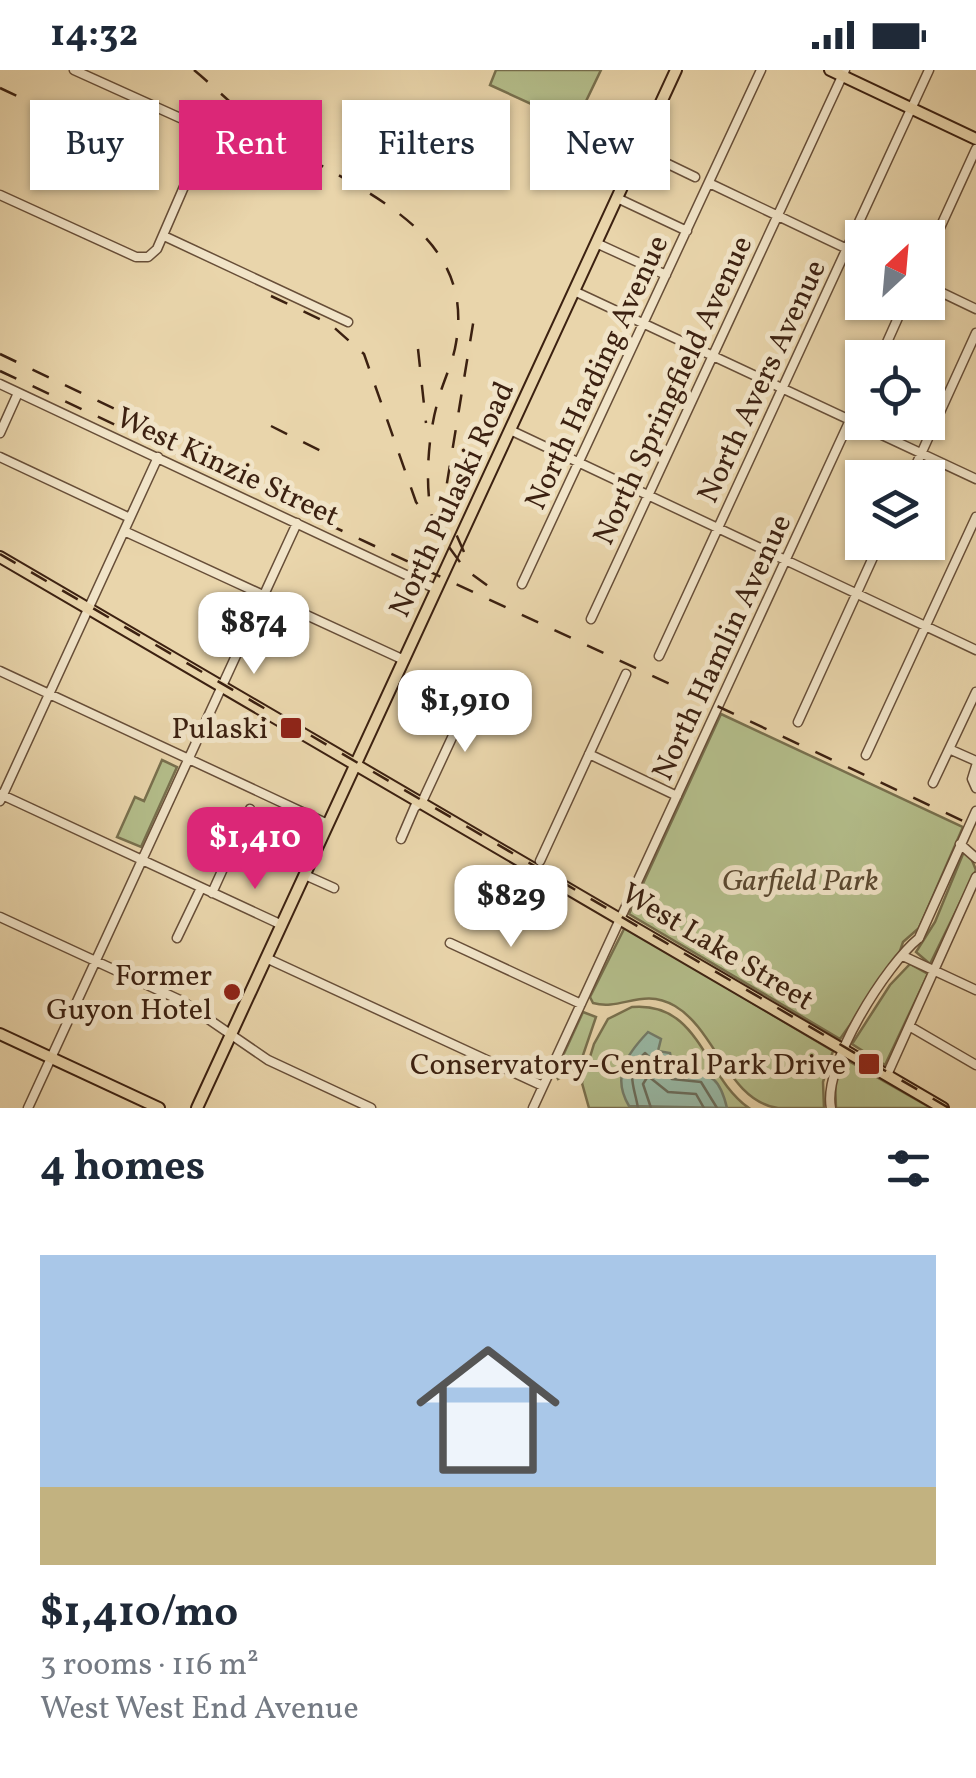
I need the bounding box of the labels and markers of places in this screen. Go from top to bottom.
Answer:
pin: $874 [195,592,313,677]
pin: $1,910 [384,670,546,755]
place label: Pulaski [172,709,268,751]
marker: Pulaski [278,715,304,741]
pin: $1,410 [174,807,336,892]
pin: $829 [452,865,570,950]
place label: Former Guyon Hotel [46,956,212,1032]
marker: Former Guyon Hotel [221,981,243,1003]
place label: Conservatory-Central Park Drive [410,1045,846,1087]
marker: Conservatory-Central Park Drive [856,1051,882,1077]

